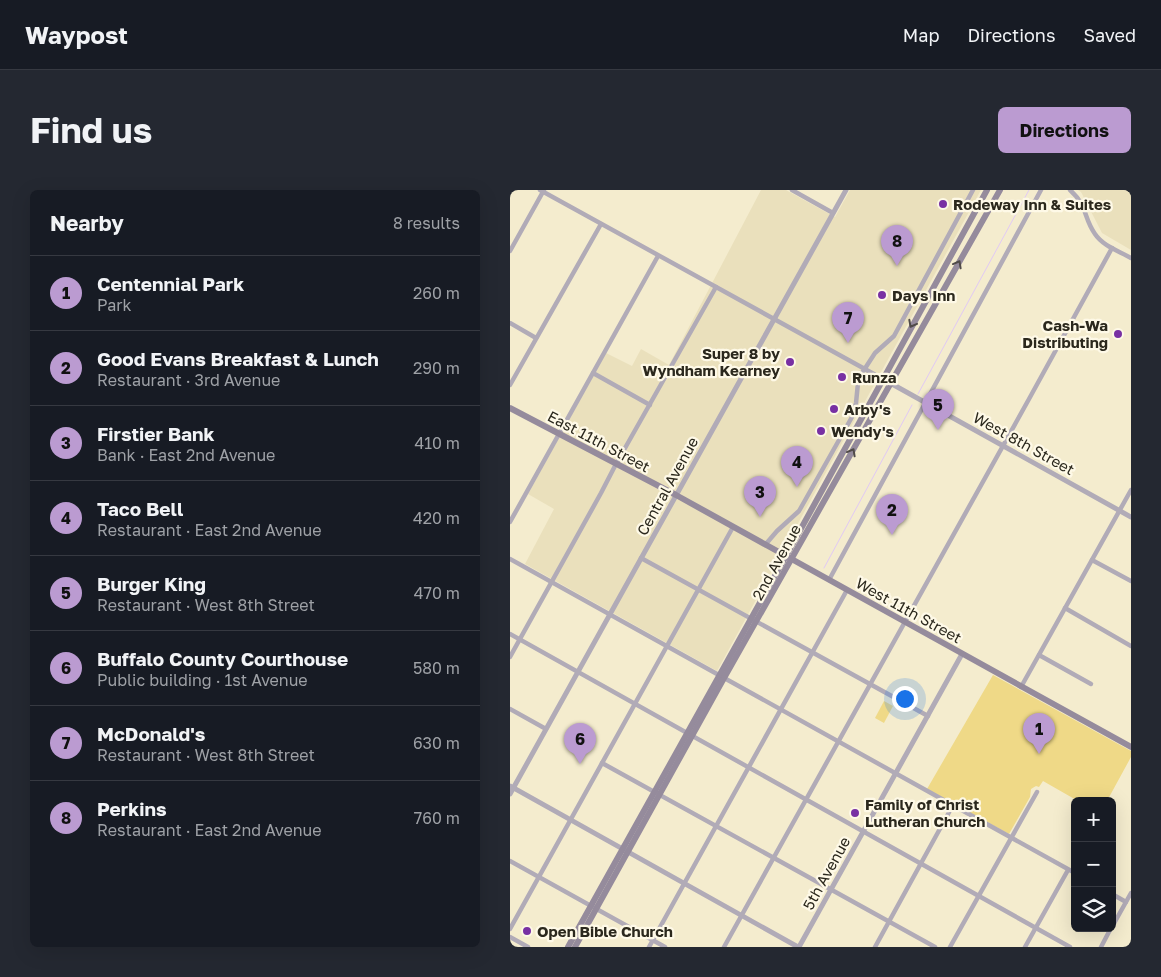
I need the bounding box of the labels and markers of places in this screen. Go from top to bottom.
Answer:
place label: Rodeway Inn & Suites [953,195,1111,213]
marker: Rodeway Inn & Suites [937,198,949,210]
pin: 8 [881,225,913,266]
place label: Days Inn [892,286,955,304]
marker: Days Inn [876,289,888,301]
pin: 7 [832,302,864,343]
place label: Cash-Wa Distributing [1022,316,1108,351]
marker: Cash-Wa Distributing [1112,328,1124,340]
place label: Super 8 by Wyndham Kearney [642,344,780,379]
marker: Super 8 by Wyndham Kearney [784,356,796,368]
place label: Runza [852,368,897,386]
marker: Runza [836,371,848,383]
pin: 5 [922,389,954,430]
place label: Arby's [844,400,891,418]
marker: Arby's [828,403,840,415]
place label: Wendy's [831,422,894,440]
marker: Wendy's [815,425,827,437]
pin: 4 [781,446,813,487]
pin: 3 [744,476,776,517]
pin: 2 [876,494,908,535]
pin: 1 [1023,713,1055,754]
pin: 6 [564,723,596,764]
place label: Family of Christ Lutheran Church [865,795,985,830]
marker: Family of Christ Lutheran Church [849,807,861,819]
place label: Open Bible Church [537,922,673,940]
marker: Open Bible Church [521,925,533,937]

